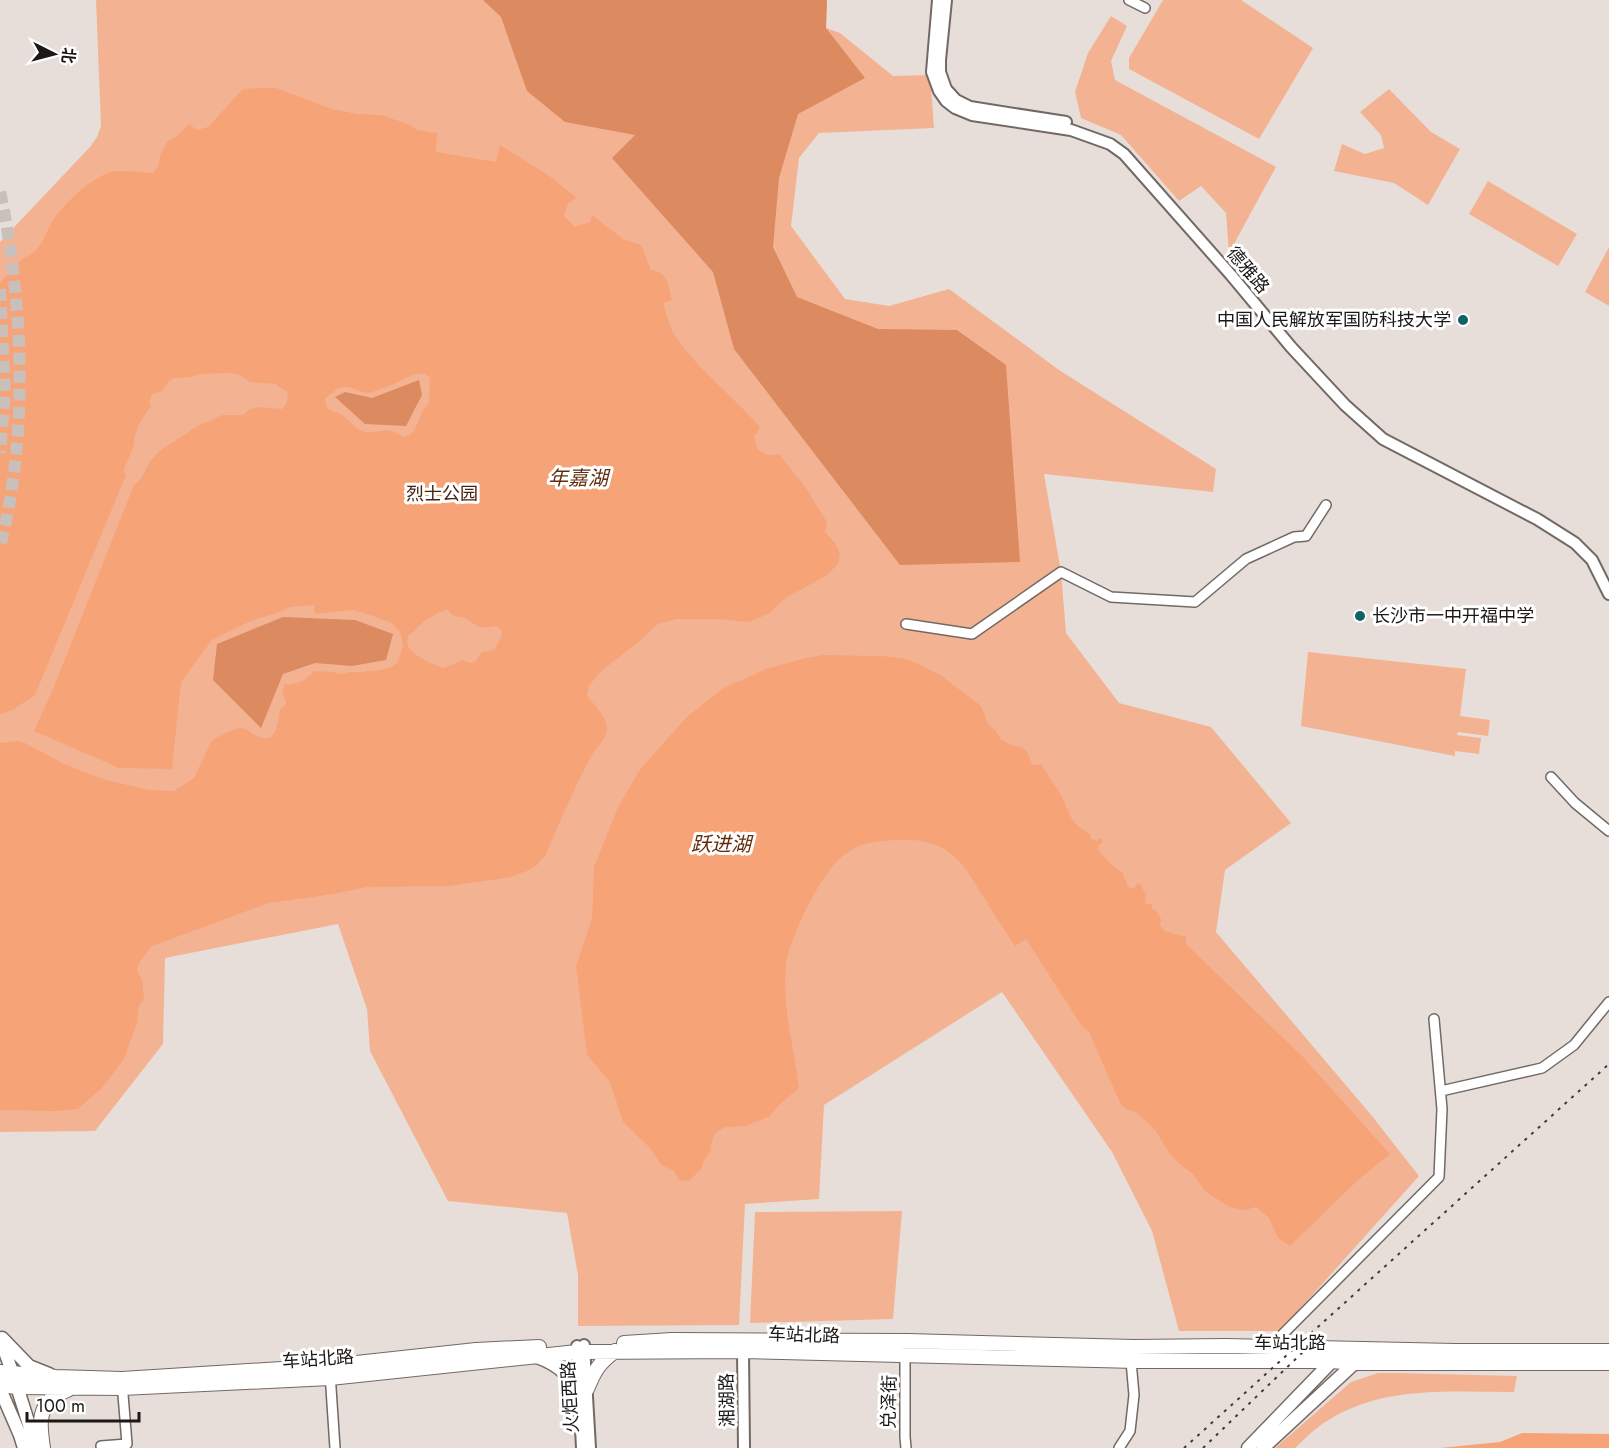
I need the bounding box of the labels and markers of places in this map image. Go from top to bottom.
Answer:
place label: 中国人民解放军国防科技大学 [1217,307,1451,333]
marker: 中国人民解放军国防科技大学 [1456,313,1470,327]
place label: 长沙市一中开福中学 [1372,603,1534,629]
marker: 长沙市一中开福中学 [1353,609,1367,623]

